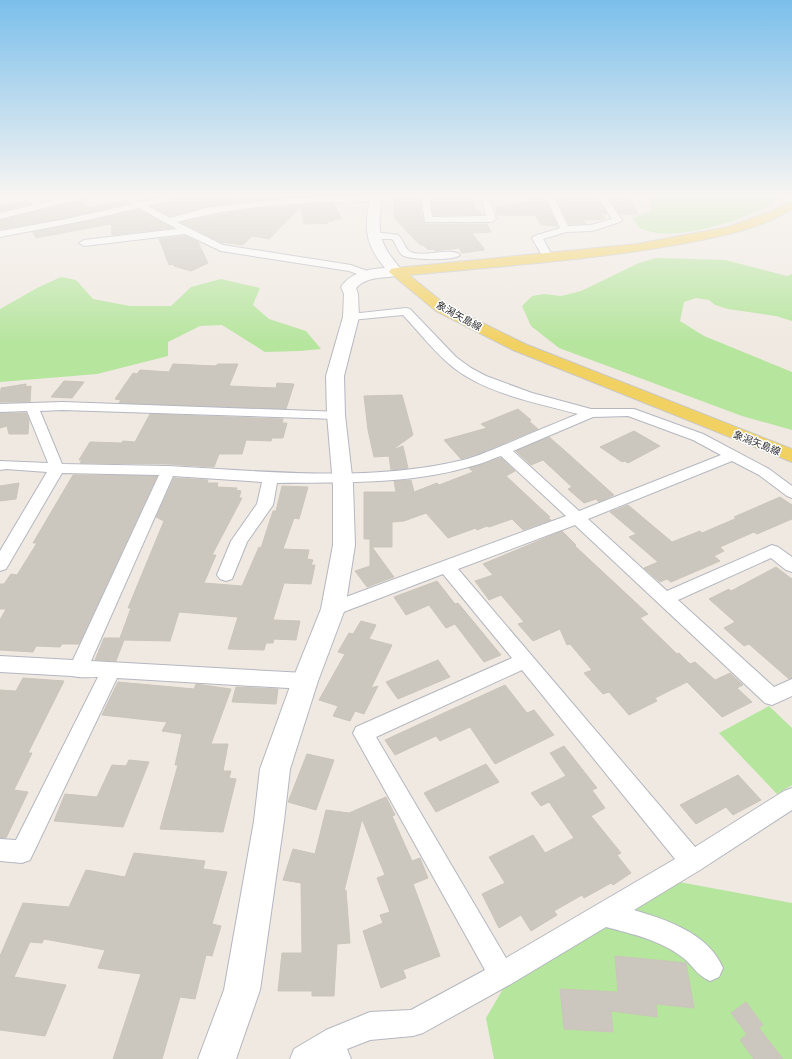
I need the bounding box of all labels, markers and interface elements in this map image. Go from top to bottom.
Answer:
street label: 象潟矢島線 [434,298,484,334]
street label: 象潟矢島線 [731,428,783,458]

